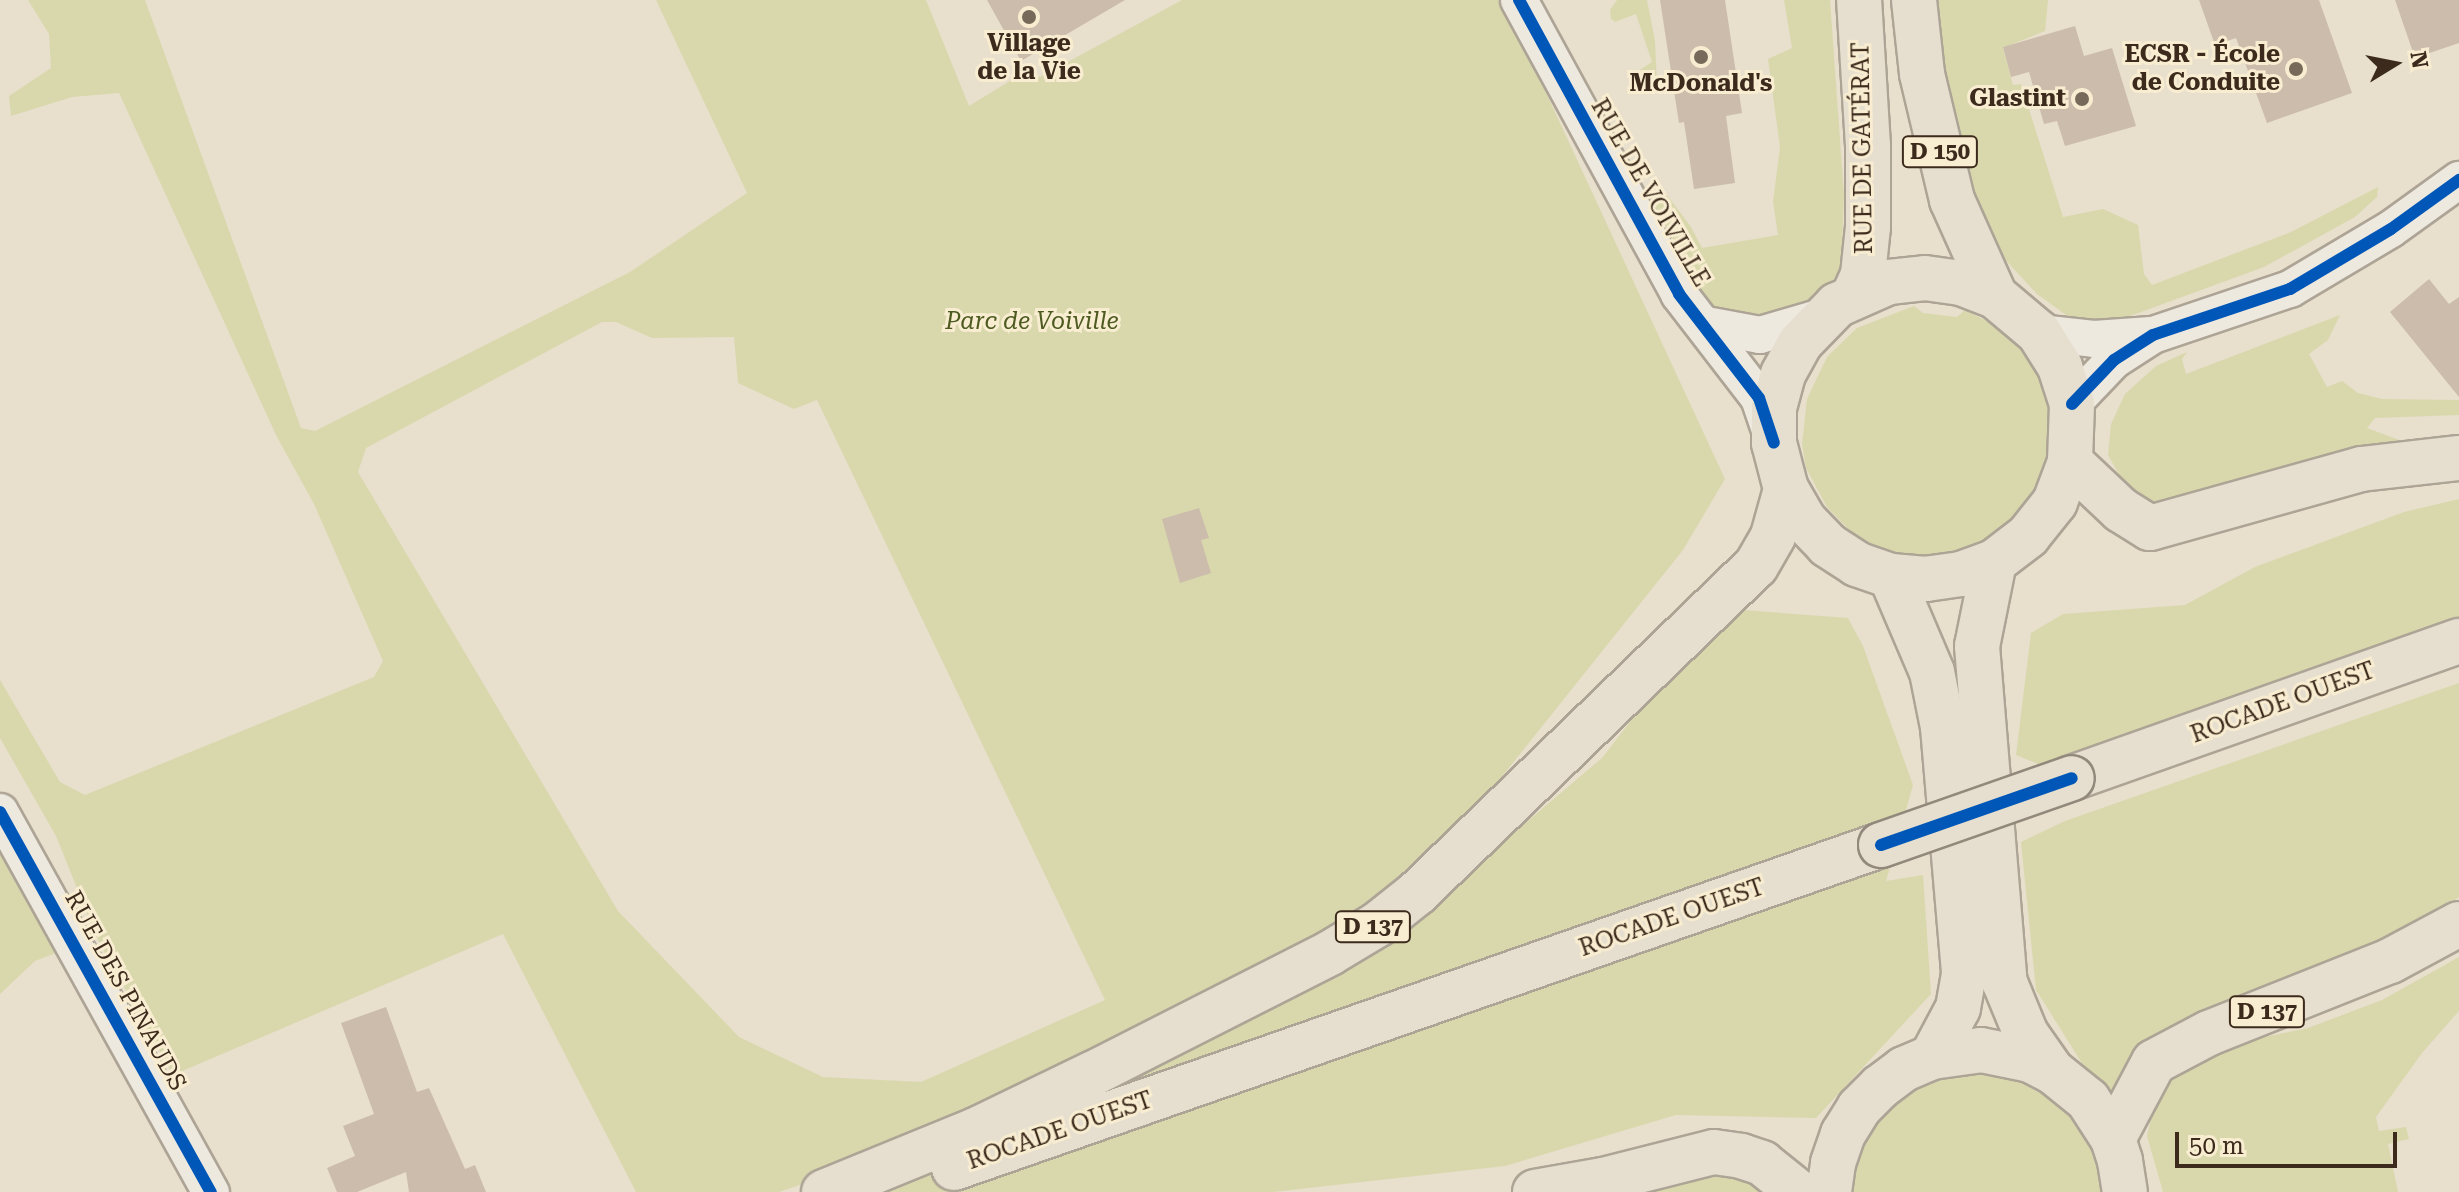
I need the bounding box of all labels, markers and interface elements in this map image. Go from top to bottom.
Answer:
marker: Village de la Vie [1020,8,1038,26]
north arrow [2355,24,2435,104]
place label: Village de la Vie [977,30,1081,86]
place label: ECSR - École de Conduite [2124,41,2280,97]
street label: RUE DE GATÉRAT [1847,42,1879,254]
marker: McDonald's [1692,48,1710,66]
text: N [2405,49,2433,70]
marker: ECSR - École de Conduite [2287,60,2305,78]
place label: McDonald's [1630,70,1772,98]
place label: Glastint [1969,85,2066,113]
marker: Glastint [2073,90,2091,108]
street label: RUE DE VOIVILLE [1584,94,1716,292]
road number: D 150 [1900,134,1980,170]
park label: Parc de Voiville [945,308,1119,336]
street label: ROCADE OUEST [2187,656,2379,750]
street label: ROCADE OUEST [1576,873,1768,963]
street label: RUE DES PINAUDS [58,886,192,1096]
road number: D 137 [1333,909,1413,945]
road number: D 137 [2227,994,2307,1030]
street label: ROCADE OUEST [964,1086,1156,1176]
scale bar [2179,1116,2401,1166]
text: 50 m [2189,1132,2244,1160]

